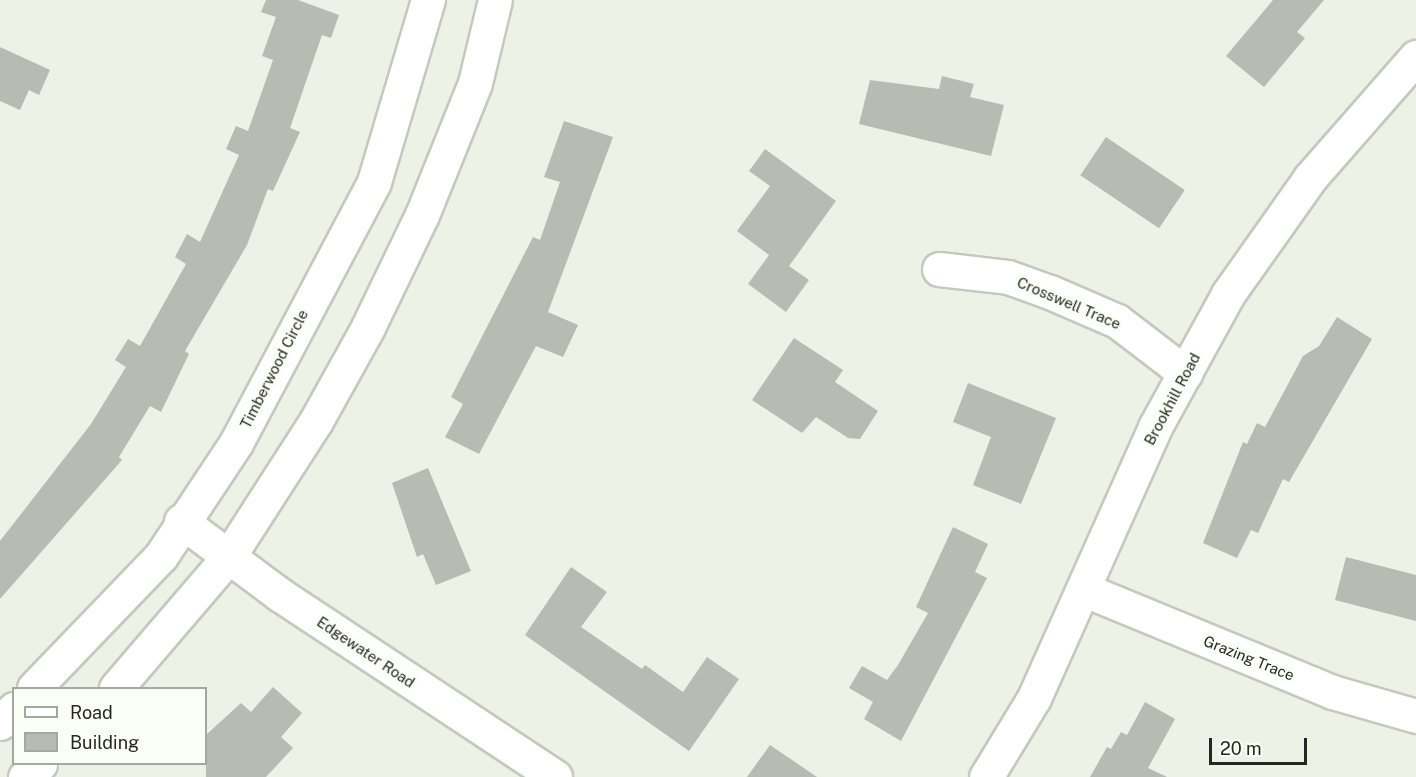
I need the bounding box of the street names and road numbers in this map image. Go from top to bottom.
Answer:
street label: Crosswell Trace [1014,273,1124,333]
street label: Timberwood Circle [236,307,312,431]
street label: Brookhill Road [1140,350,1204,448]
street label: Edgewater Road [314,613,418,691]
street label: Grazing Trace [1201,632,1297,684]

